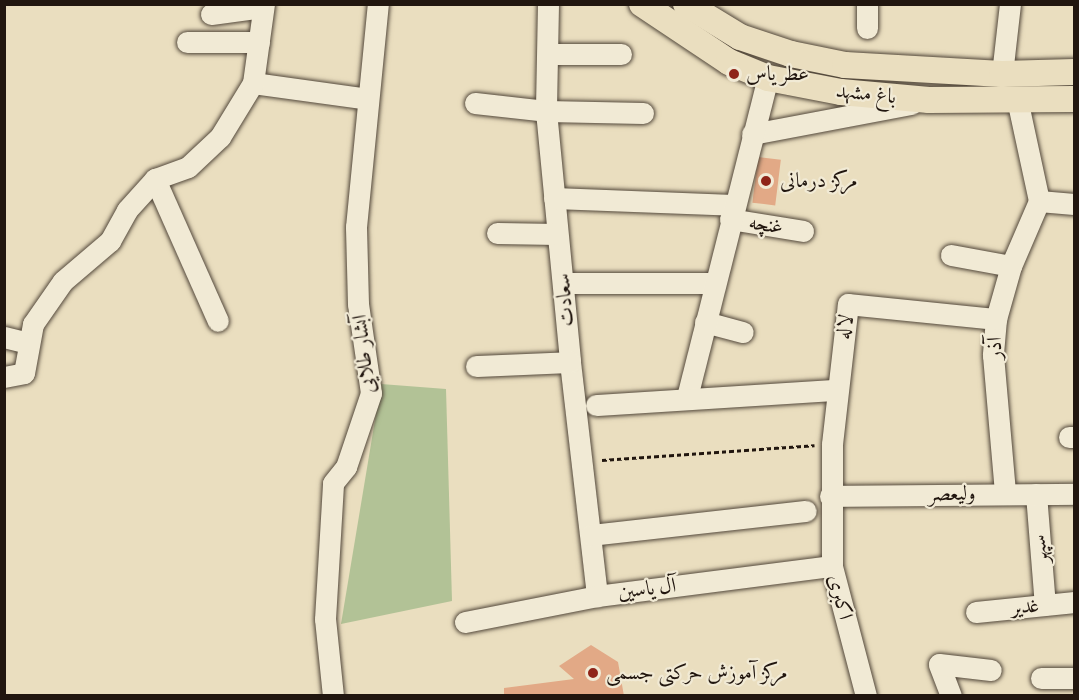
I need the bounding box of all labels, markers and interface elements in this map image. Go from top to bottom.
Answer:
place label: عطر یاس [746,61,809,87]
marker: عطر یاس [727,67,741,81]
street label: باغ مشهد [835,78,897,110]
place label: مرکز درمانی [780,168,857,194]
marker: مرکز درمانی [757,172,775,190]
street label: غنچه [747,210,785,240]
street label: سعادت [550,272,580,328]
street label: آبشار طلایی [347,313,381,395]
street label: لاله [830,313,860,341]
street label: آذر [982,337,1008,359]
street label: ولیعصر [928,481,976,507]
street label: سپهر [1026,534,1054,564]
street label: اکبری [822,572,858,622]
street label: آل یاسین [616,573,678,605]
street label: غدیر [1010,593,1040,621]
place label: مرکز آموزش حرکتی جسمی [606,660,788,686]
marker: مرکز آموزش حرکتی جسمی [584,664,602,682]

